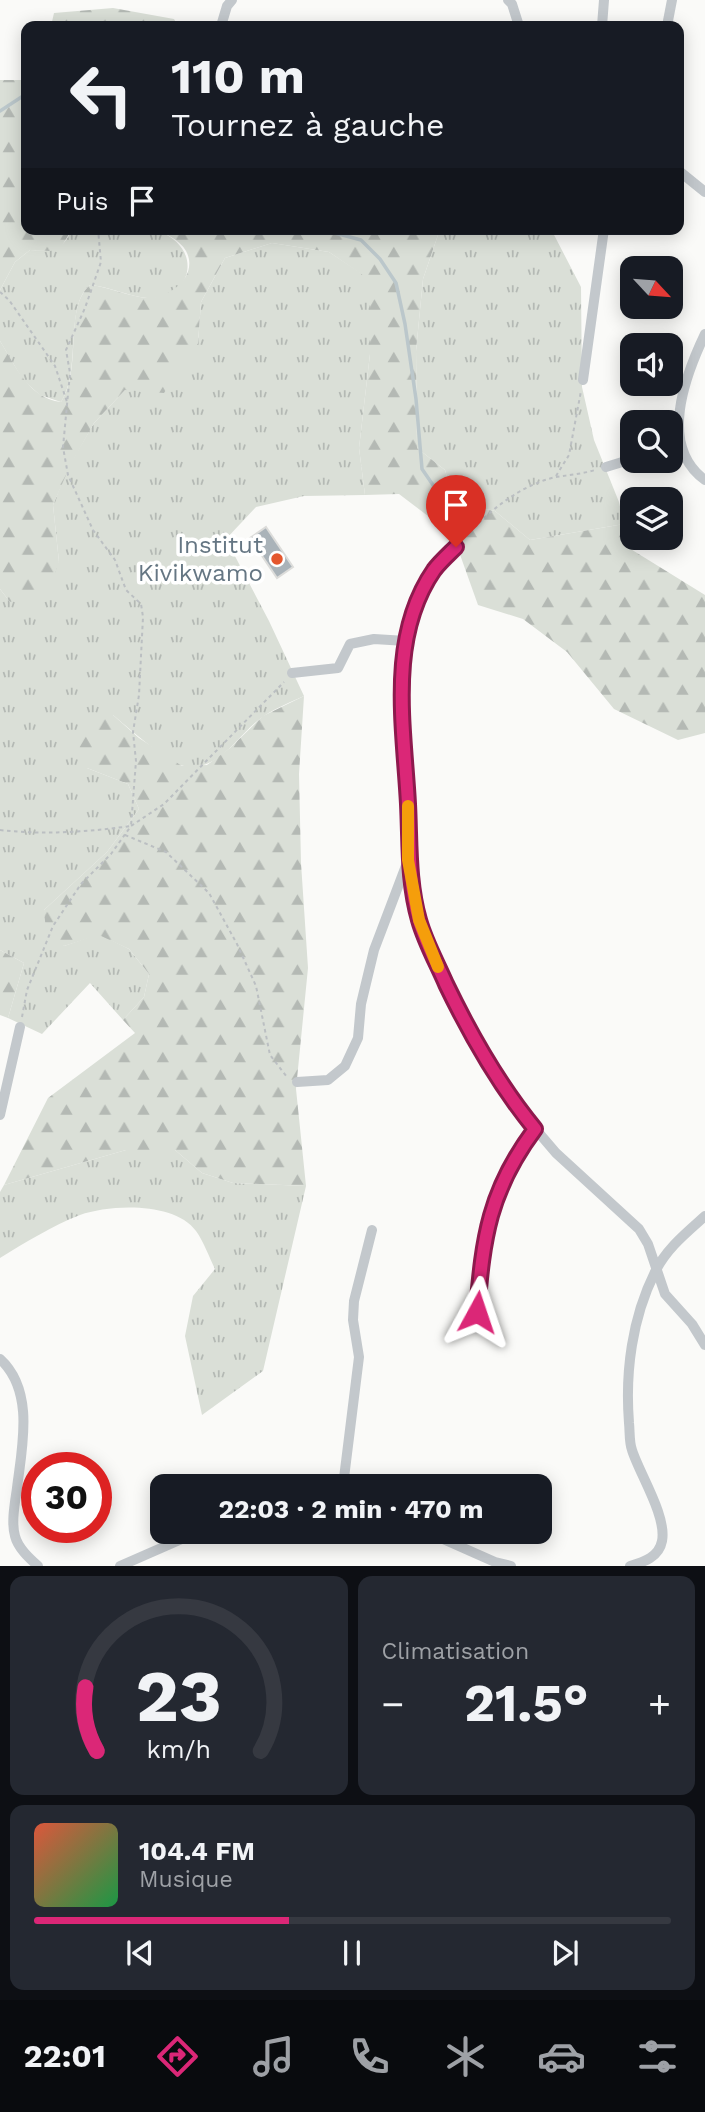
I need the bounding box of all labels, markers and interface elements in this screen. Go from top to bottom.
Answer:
text: 110 m [171,47,305,105]
icon: left [56,49,147,140]
text: Tournez à gauche [171,106,444,144]
icon: arrive [123,182,161,220]
text: Puis [56,186,109,216]
north arrow [620,256,682,318]
map controls [620,256,683,550]
button: sound [620,333,683,396]
button: search [620,410,683,473]
pin [426,475,486,547]
icon: arrive [437,486,475,524]
button: layers [620,487,683,550]
place label: Institut Kivikwamo [138,531,263,587]
marker: Institut Kivikwamo [269,551,285,567]
position arrow [440,1275,514,1349]
speed limit sign: 30 [21,1452,112,1543]
text: 22:03 · 2 min · 470 m [218,1494,484,1524]
text: Climatisation [382,1638,529,1665]
text: 23 [135,1654,222,1740]
text: 21.5° [464,1673,589,1734]
text: − [382,1682,404,1726]
text: + [648,1682,671,1726]
text: km/h [147,1735,211,1764]
text: 104.4 FM [139,1836,255,1866]
text: Musique [139,1866,233,1893]
icon: previous [121,1934,159,1972]
icon: pause [333,1934,371,1972]
icon: next [546,1934,584,1972]
icon: directions [153,2032,202,2081]
icon: music [249,2032,298,2081]
icon: phone [345,2032,394,2081]
icon: climate [441,2032,490,2081]
icon: car [537,2032,586,2081]
icon: filters [633,2032,682,2081]
text: 22:01 [23,2037,106,2075]

